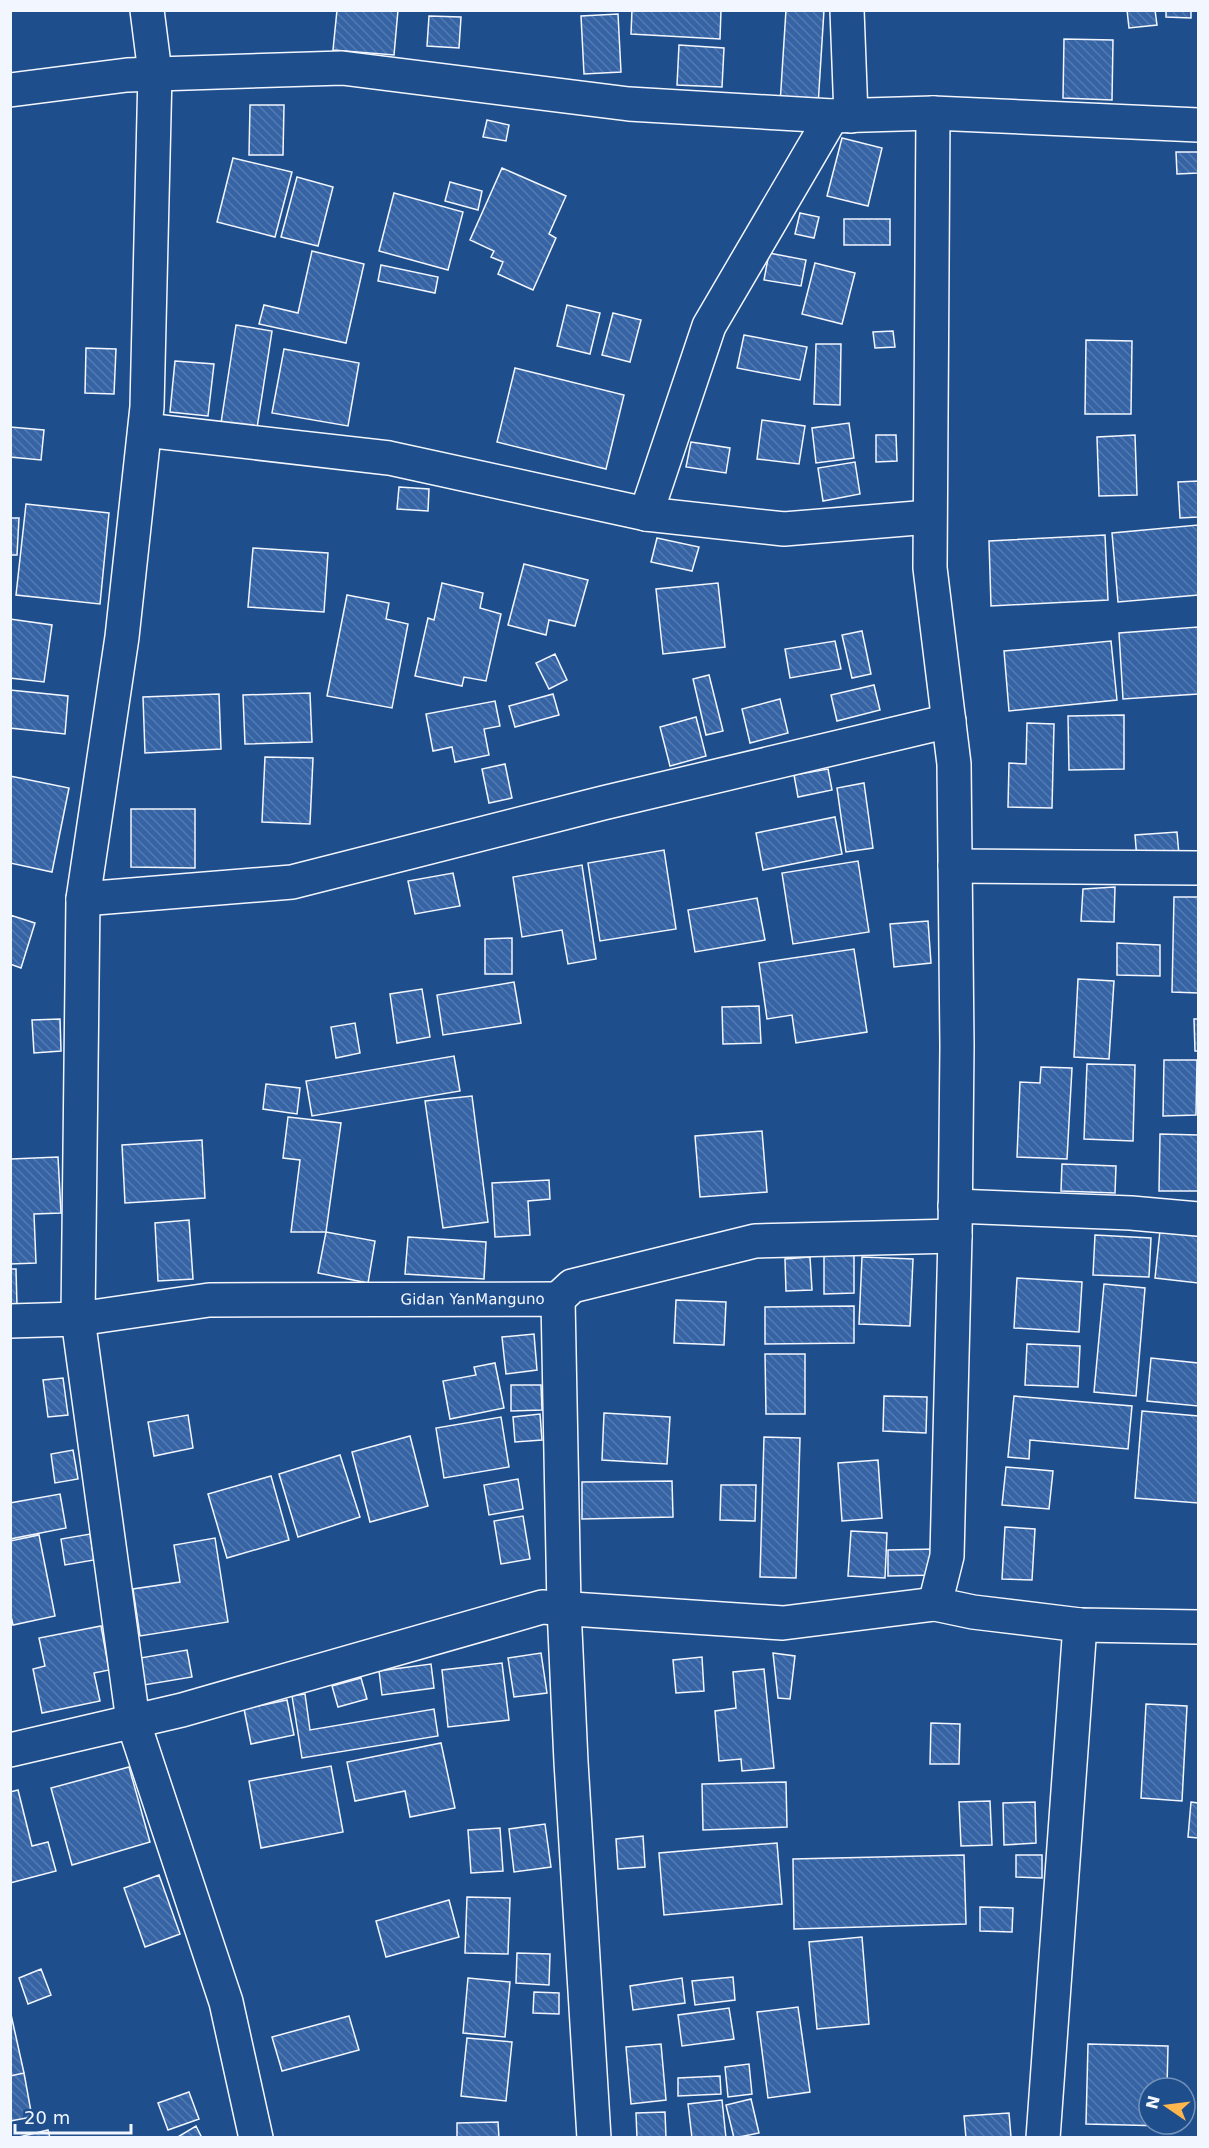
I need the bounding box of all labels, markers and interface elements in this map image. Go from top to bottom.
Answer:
street label: Gidan YanManguno [401,1290,545,1308]
north arrow [1137,2076,1197,2136]
text: N [1142,2094,1164,2111]
scale bar [15,2097,130,2135]
text: 20 m [24,2107,70,2128]

